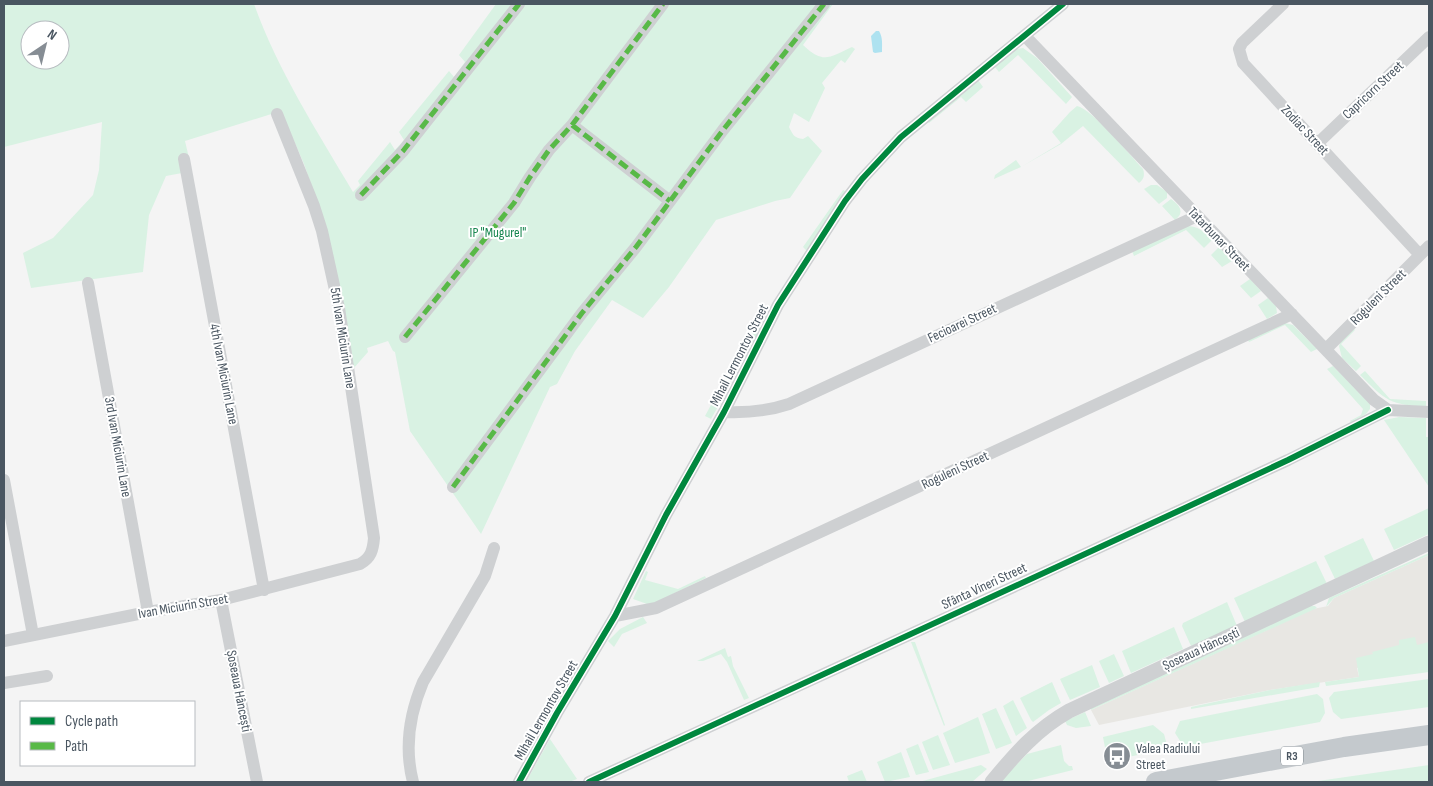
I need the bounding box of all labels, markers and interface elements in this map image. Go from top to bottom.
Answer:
north arrow [20,20,70,70]
text: N [44,26,60,44]
street label: Capricorn Street [1339,57,1407,123]
street label: Zodiac Street [1277,101,1333,159]
street label: Tatarbunar Street [1184,203,1254,275]
park label: IP "Mugurel" [470,224,526,241]
street label: Roguleni Street [1346,265,1410,329]
street label: 5th Ivan Miciurin Lane [327,286,359,390]
street label: Fecioarei Street [925,300,999,346]
street label: Mihail Lermontov Street [706,301,772,409]
street label: 4th Ivan Miciurin Lane [206,322,242,426]
street label: 3rd Ivan Miciurin Lane [101,396,135,498]
street label: Roguleni Street [919,447,991,493]
street label: Sfânta Vineri Street [939,559,1029,613]
street label: Ivan Miciurin Street [137,590,229,622]
street label: Șoseaua Hâncești [1160,624,1242,674]
street label: Șoseaua Hâncești [223,649,255,733]
street label: Mihail Lermontov Street [511,657,581,763]
legend [20,701,195,766]
text: Cycle path [65,712,118,731]
text: Path [65,737,88,756]
place label: Valea Radiului Street [1136,740,1200,773]
bus stop icon: Valea Radiului Street [1102,741,1132,771]
road number: R3 [1281,746,1303,766]

